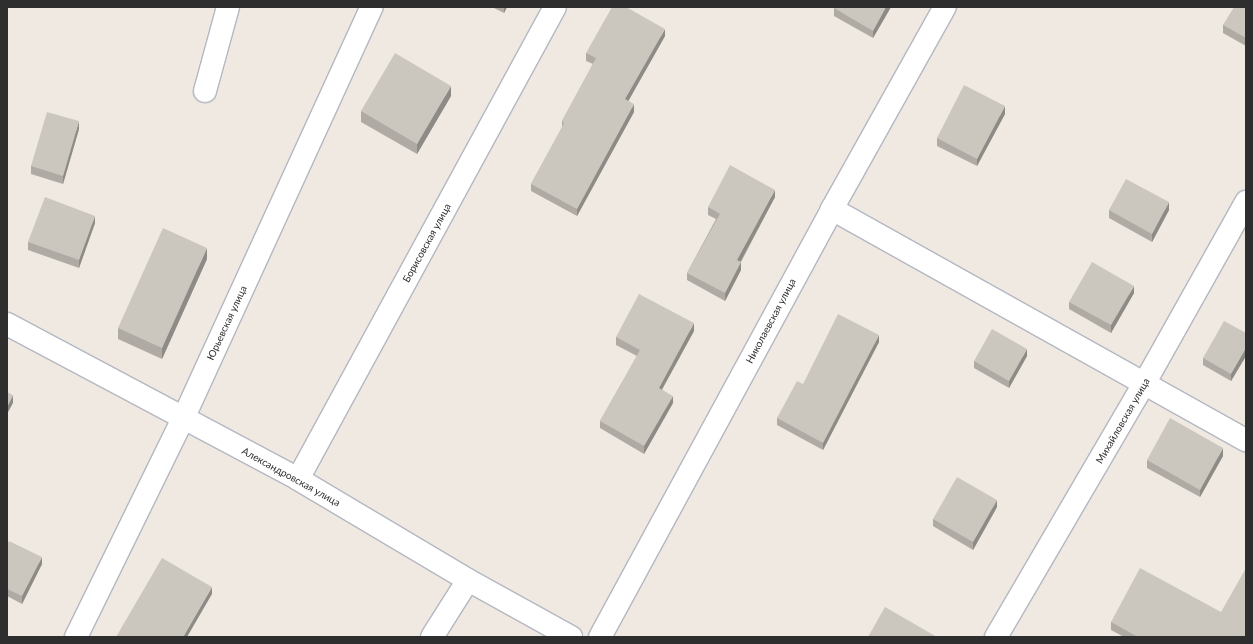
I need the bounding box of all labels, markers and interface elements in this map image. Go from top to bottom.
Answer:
street label: Борисовская улица [400,202,454,284]
street label: Николаевская улица [743,276,799,366]
street label: Юрьевская улица [205,284,249,362]
street label: Михайловская улица [1094,376,1152,466]
street label: Александровская улица [240,445,342,509]

